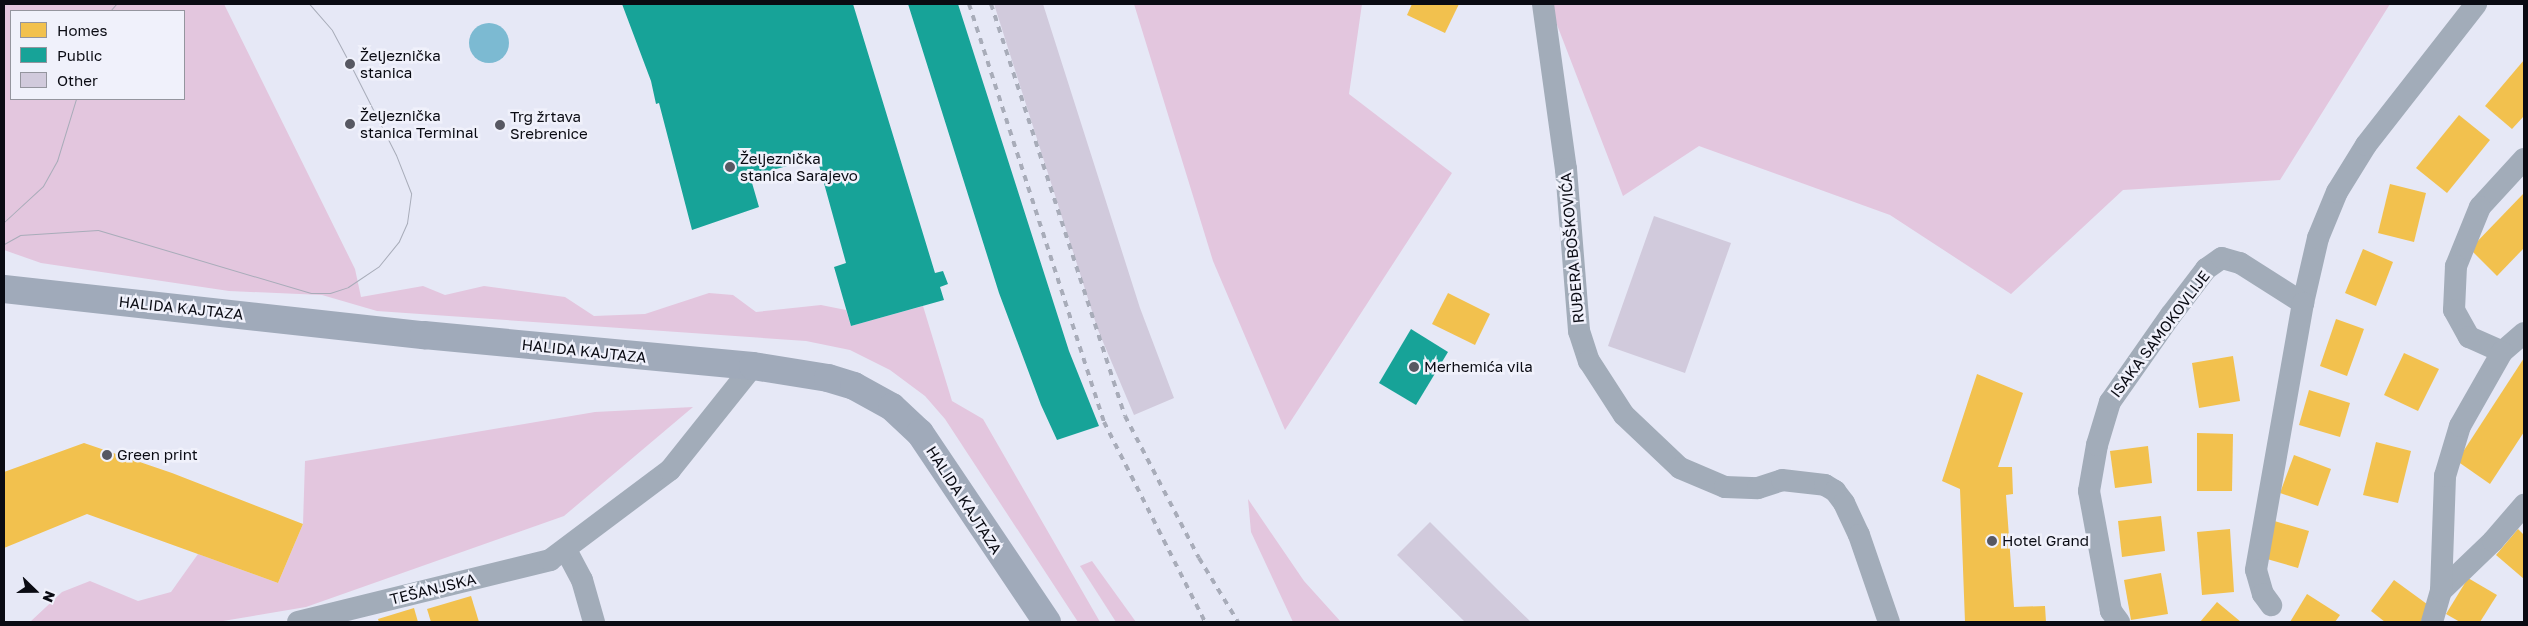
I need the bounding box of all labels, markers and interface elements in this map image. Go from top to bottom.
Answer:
legend [10,10,185,100]
text: Homes [57,21,107,39]
text: Public [57,46,102,64]
place label: Željeznička stanica [360,46,441,81]
marker: Željeznička stanica [344,58,356,70]
text: Other [57,71,98,89]
place label: Željeznička stanica Terminal [360,106,478,141]
place label: Trg žrtava Srebrenice [510,107,588,142]
marker: Željeznička stanica Terminal [344,118,356,130]
marker: Trg žrtava Srebrenice [494,119,506,131]
place label: Željeznička stanica Sarajevo [740,149,858,184]
marker: Željeznička stanica Sarajevo [724,161,736,173]
street label: RUĐERA BOŠKOVIĆA [1556,172,1588,324]
street label: ISAKA SAMOKOVLIJE [2107,267,2213,401]
street label: HALIDA KAJTAZA [118,293,244,323]
street label: HALIDA KAJTAZA [521,336,647,366]
place label: Merhemića vila [1424,358,1533,376]
marker: Merhemića vila [1408,361,1420,373]
street label: HALIDA KAJTAZA [922,443,1006,557]
place label: Green print [117,446,198,464]
marker: Green print [101,449,113,461]
place label: Hotel Grand [2002,532,2089,550]
marker: Hotel Grand [1986,535,1998,547]
north arrow [10,566,60,616]
street label: TEŠANJSKA [388,570,478,608]
text: N [40,589,59,605]

